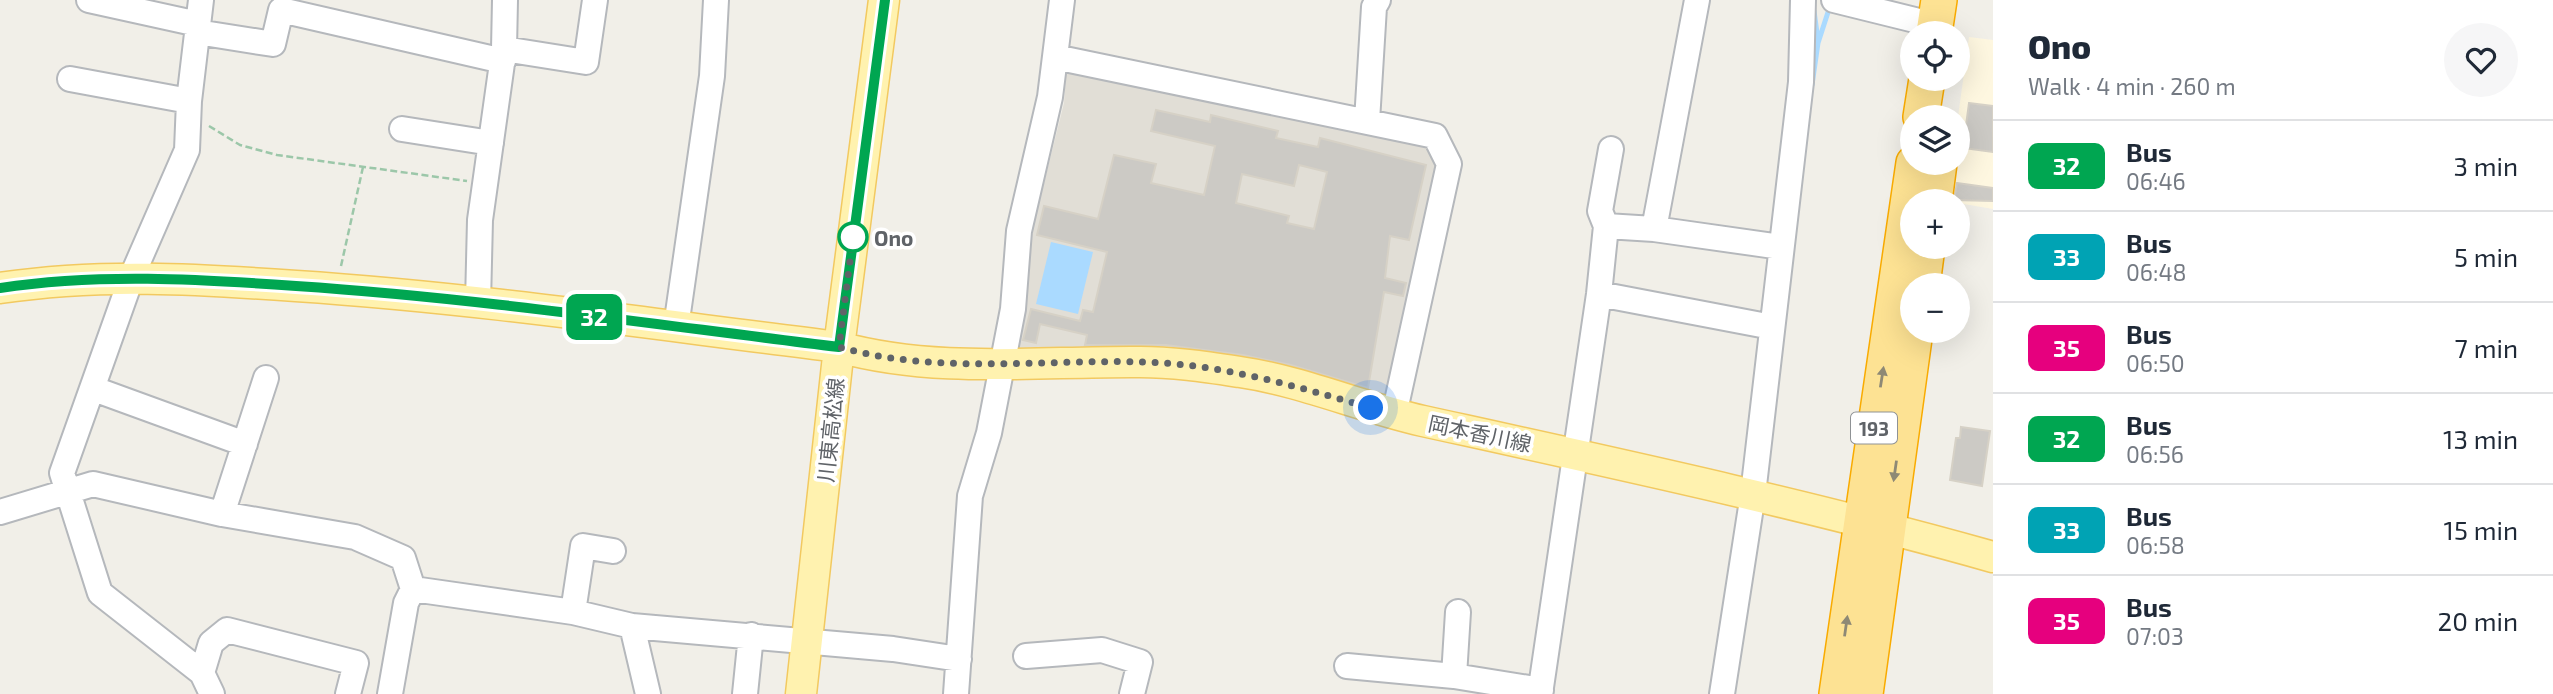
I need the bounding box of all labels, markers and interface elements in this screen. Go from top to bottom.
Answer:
map controls [1900,21,1970,343]
button: locate [1900,21,1970,91]
button: heart [2444,23,2518,97]
text: Ono [2028,26,2091,66]
text: Walk · 4 min · 260 m [2028,72,2236,100]
button: layers [1900,105,1970,175]
text: Bus [2126,136,2172,167]
text: 3 min [2453,150,2518,181]
text: 32 [2053,151,2080,180]
text: 06:46 [2126,167,2186,195]
button: + [1900,189,1970,259]
marker: Ono [838,222,868,252]
place label: Ono [874,225,913,250]
text: Bus [2126,227,2172,258]
text: 5 min [2454,241,2518,272]
text: 33 [2053,242,2080,271]
text: 06:48 [2126,258,2187,286]
button: − [1900,273,1970,343]
line badge: 32 [562,294,626,340]
text: 32 [580,302,608,331]
text: Bus [2126,318,2172,349]
text: 7 min [2455,332,2518,363]
text: 35 [2053,333,2080,362]
text: 06:50 [2126,349,2185,377]
one-way arrow [1877,366,1888,388]
street label: 川東高松線 [812,376,848,484]
your location [1353,390,1388,425]
text: Bus [2126,409,2172,440]
street label: 岡本香川線 [1426,410,1534,456]
road number: 193 [1851,412,1897,444]
text: 13 min [2443,423,2518,454]
text: 32 [2053,424,2080,453]
text: 06:56 [2126,440,2184,468]
one-way arrow [1890,460,1901,482]
text: Bus [2126,500,2172,531]
text: 15 min [2444,514,2518,545]
text: 33 [2053,515,2080,544]
text: 06:58 [2126,531,2185,559]
text: Bus [2126,591,2172,622]
text: 20 min [2438,605,2518,636]
text: 35 [2053,606,2080,635]
one-way arrow [1841,615,1852,637]
text: 07:03 [2126,622,2184,650]

